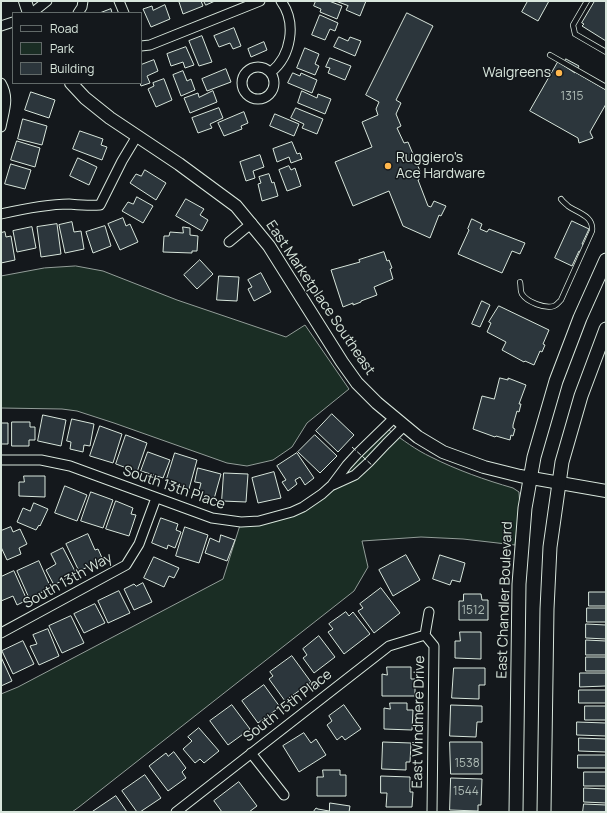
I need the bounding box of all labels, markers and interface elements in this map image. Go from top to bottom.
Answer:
legend [12,12,142,84]
text: Road [50,20,78,37]
text: Park [50,40,74,57]
text: Building [50,60,94,77]
place label: Walgreens [482,65,551,81]
marker: Walgreens [554,68,564,78]
house number: 1315 [561,90,583,104]
place label: Ruggiero's Ace Hardware [396,150,485,182]
marker: Ruggiero's Ace Hardware [383,161,393,171]
street label: East Marketplace Southeast [262,218,378,378]
street label: South 13th Place [121,463,227,513]
street label: East Chandler Boulevard [494,521,516,679]
street label: South 13th Way [21,550,115,612]
house number: 1512 [461,604,485,618]
street label: East Windmere Drive [409,655,429,789]
street label: South 15th Place [240,666,336,746]
house number: 1538 [454,757,480,771]
house number: 1544 [453,785,479,799]

